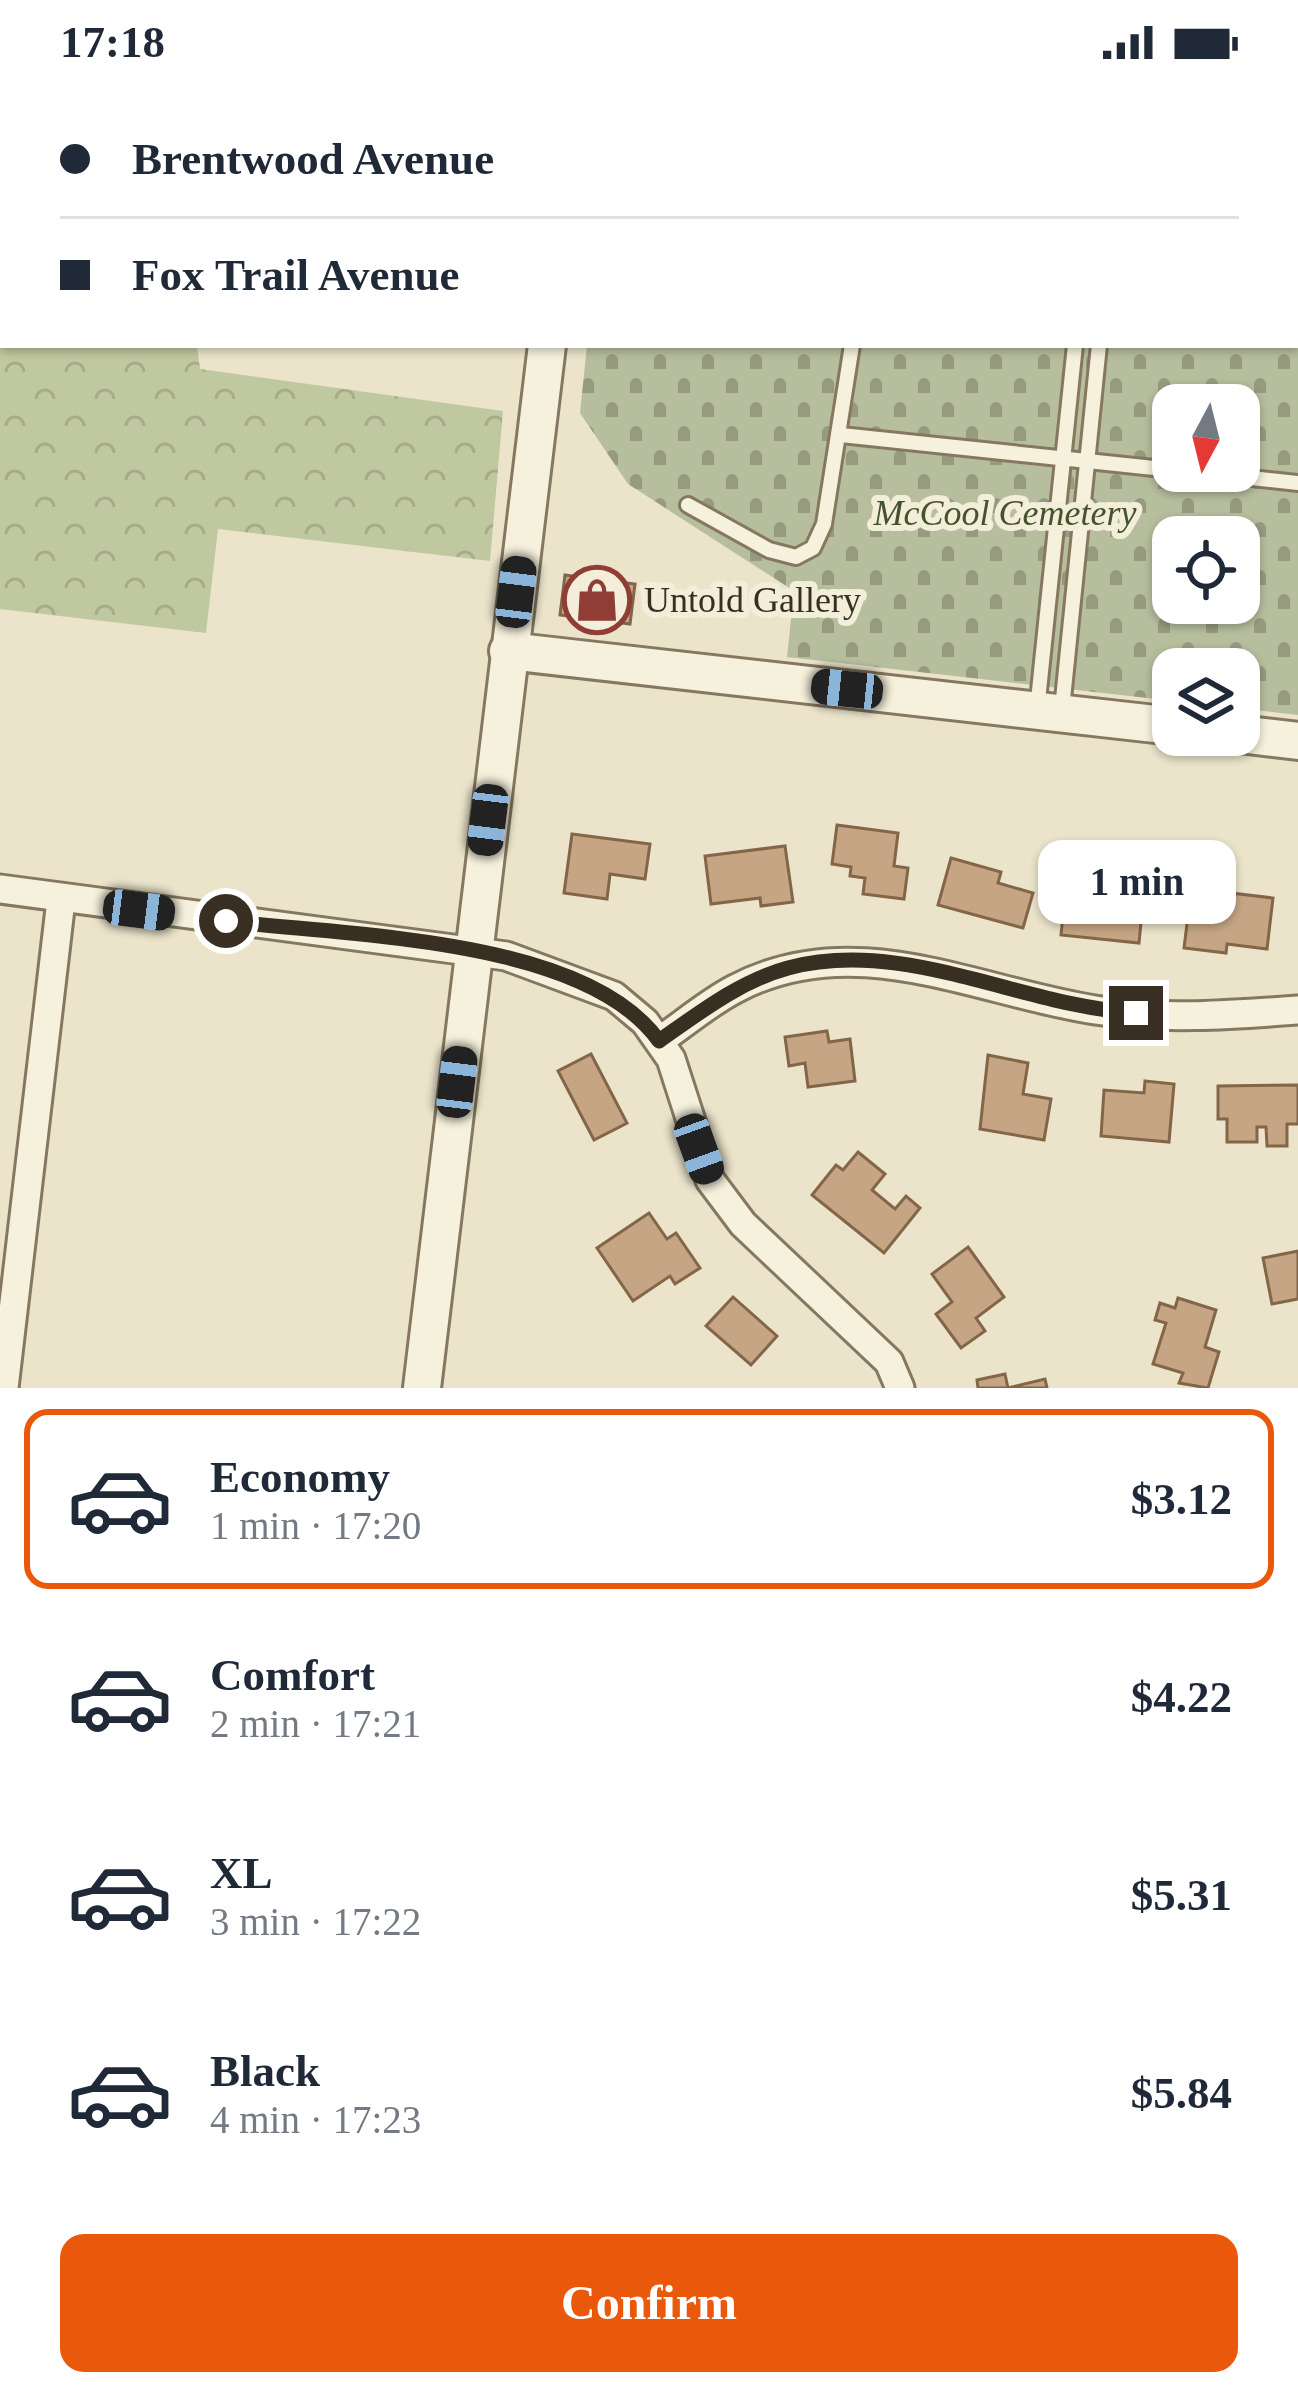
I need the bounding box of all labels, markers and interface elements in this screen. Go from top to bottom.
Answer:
text: 17:18 [60,17,165,67]
text: Brentwood Avenue [132,134,494,184]
text: Fox Trail Avenue [132,250,460,300]
north arrow [1152,384,1260,492]
map controls [1152,384,1260,756]
park label: McCool Cemetery [873,493,1136,533]
button: locate [1152,516,1260,624]
car [494,554,538,630]
shop icon: Untold Gallery [562,565,632,635]
place label: Untold Gallery [644,580,861,620]
button: layers [1152,648,1260,756]
car [809,667,885,711]
car [466,782,510,858]
callout: 1 min [1037,839,1235,923]
text: 1 min [1090,860,1184,903]
car [101,888,177,932]
route start [199,894,253,948]
route end [1109,986,1163,1040]
car [435,1044,479,1120]
car [670,1109,728,1189]
icon: car [66,1445,174,1553]
text: Economy [210,1452,390,1502]
text: $3.12 [1131,1474,1232,1524]
text: 1 min · 17:20 [210,1504,421,1547]
icon: car [66,1643,174,1751]
text: Comfort [210,1650,375,1700]
text: $4.22 [1131,1672,1232,1722]
text: 2 min · 17:21 [210,1702,421,1745]
icon: car [66,1841,174,1949]
text: XL [210,1848,273,1898]
text: $5.31 [1131,1870,1232,1920]
text: 3 min · 17:22 [210,1900,421,1943]
icon: car [66,2039,174,2147]
text: Black [210,2046,320,2096]
text: $5.84 [1131,2068,1232,2118]
text: 4 min · 17:23 [210,2098,421,2141]
button: Confirm [60,2234,1238,2372]

